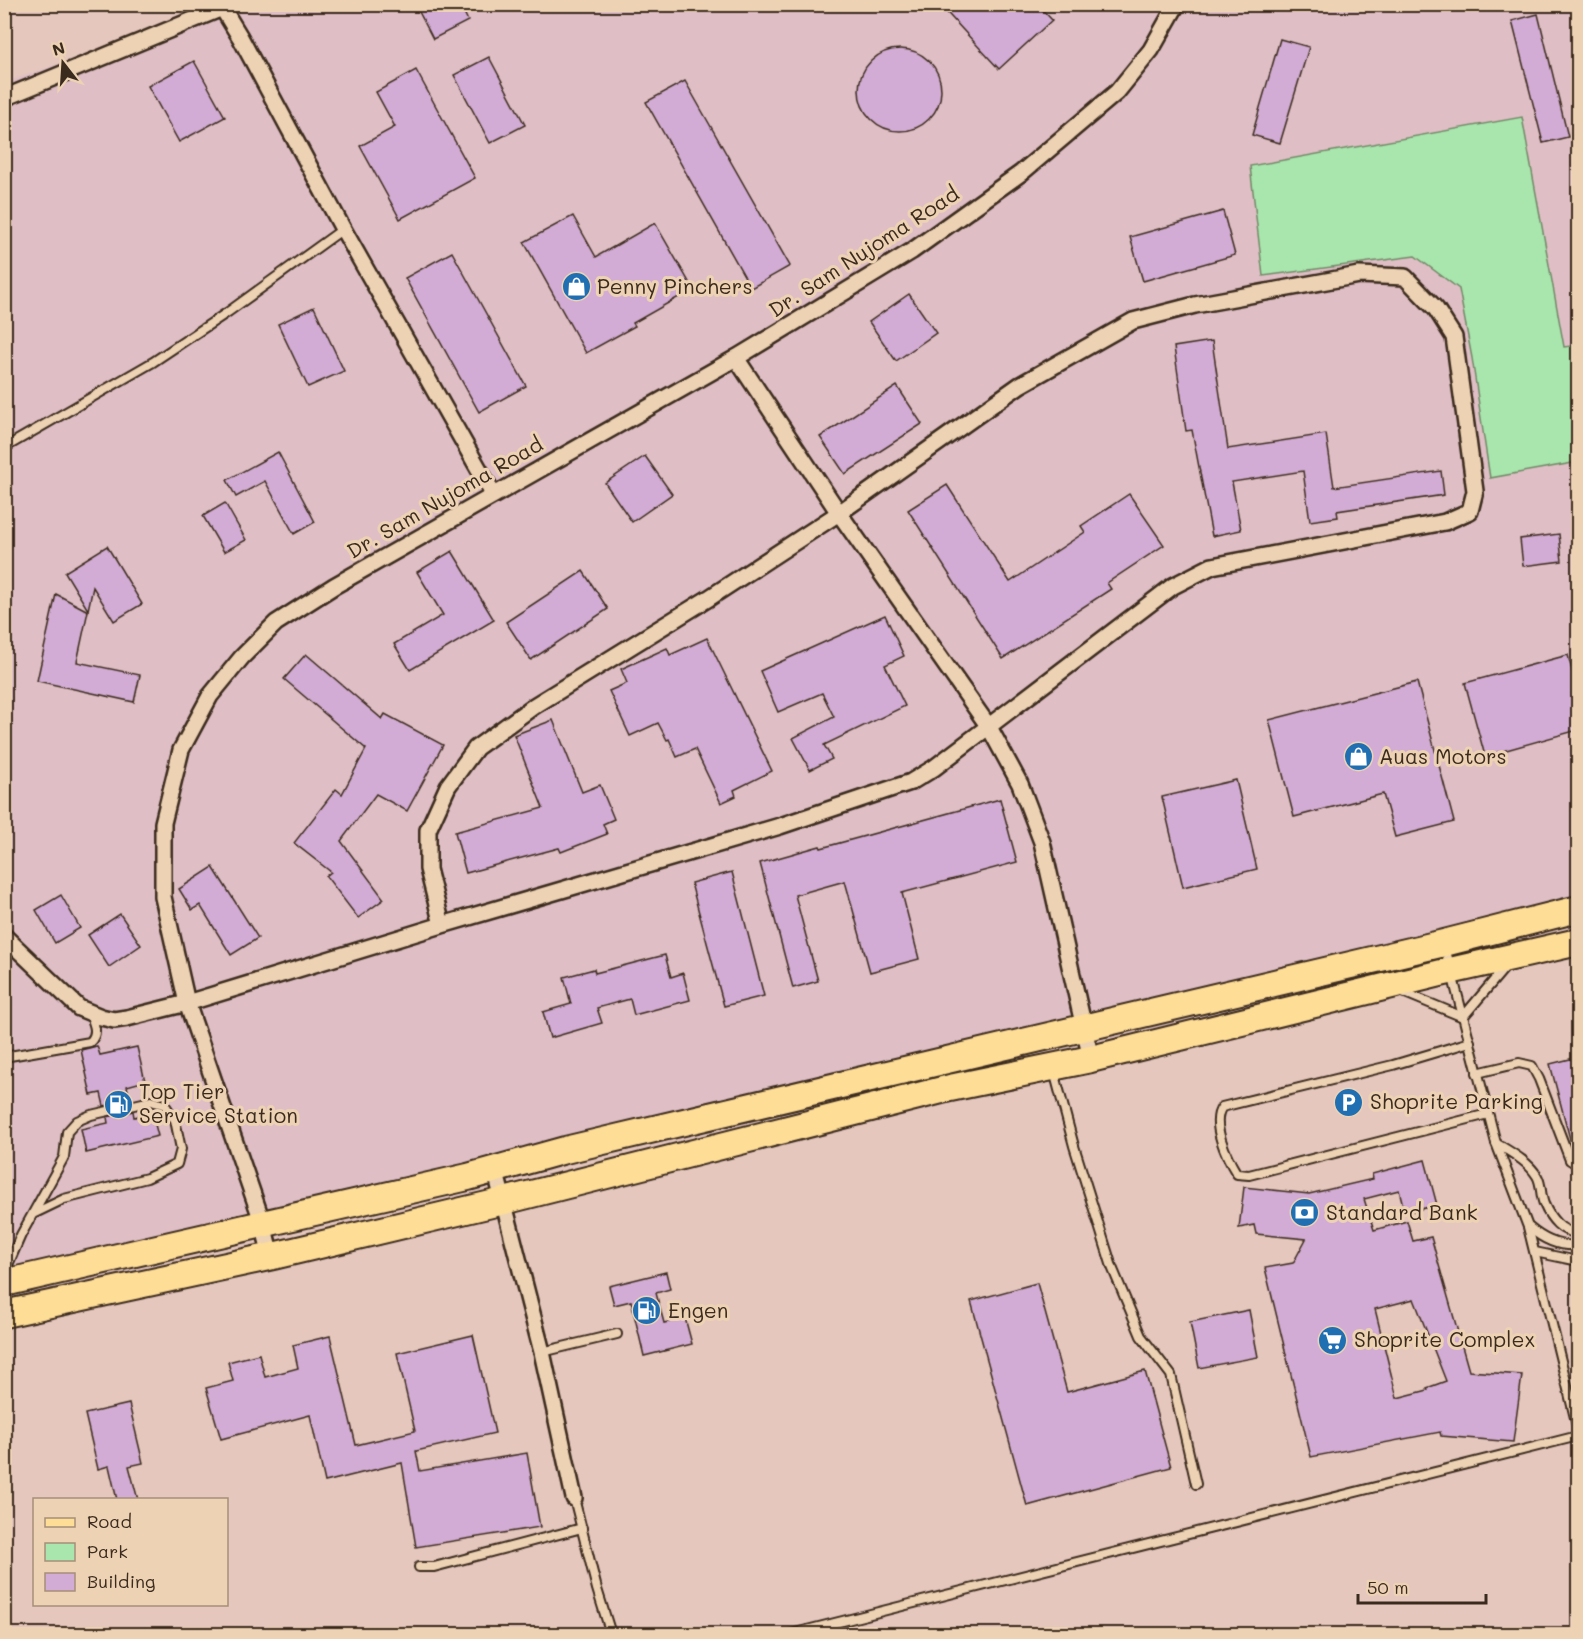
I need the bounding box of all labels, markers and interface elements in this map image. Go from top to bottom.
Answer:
north arrow [33,33,93,93]
text: N [50,36,67,60]
street label: Dr. Sam Nujoma Road [763,179,963,322]
shop icon: Penny Pinchers [560,271,592,303]
place label: Penny Pinchers [597,272,753,299]
street label: Dr. Sam Nujoma Road [342,430,547,564]
shop icon: Auas Motors [1342,741,1374,773]
place label: Auas Motors [1379,742,1507,769]
place label: Top Tier Service Station [139,1077,298,1128]
parking icon: Shoprite Parking [1333,1086,1365,1118]
place label: Shoprite Parking [1370,1087,1543,1114]
fuel station icon: Top Tier Service Station [102,1088,134,1120]
bank icon: Standard Bank [1289,1197,1321,1229]
place label: Standard Bank [1326,1198,1478,1225]
fuel station icon: Engen [631,1295,663,1327]
place label: Engen [668,1296,728,1323]
supermarket icon: Shoprite Complex [1317,1324,1349,1356]
place label: Shoprite Complex [1354,1325,1535,1352]
legend [33,1498,228,1606]
text: Road [87,1509,132,1533]
text: Park [87,1539,128,1563]
scale bar [1358,1567,1486,1605]
text: Building [87,1569,155,1593]
text: 50 m [1367,1575,1409,1599]

